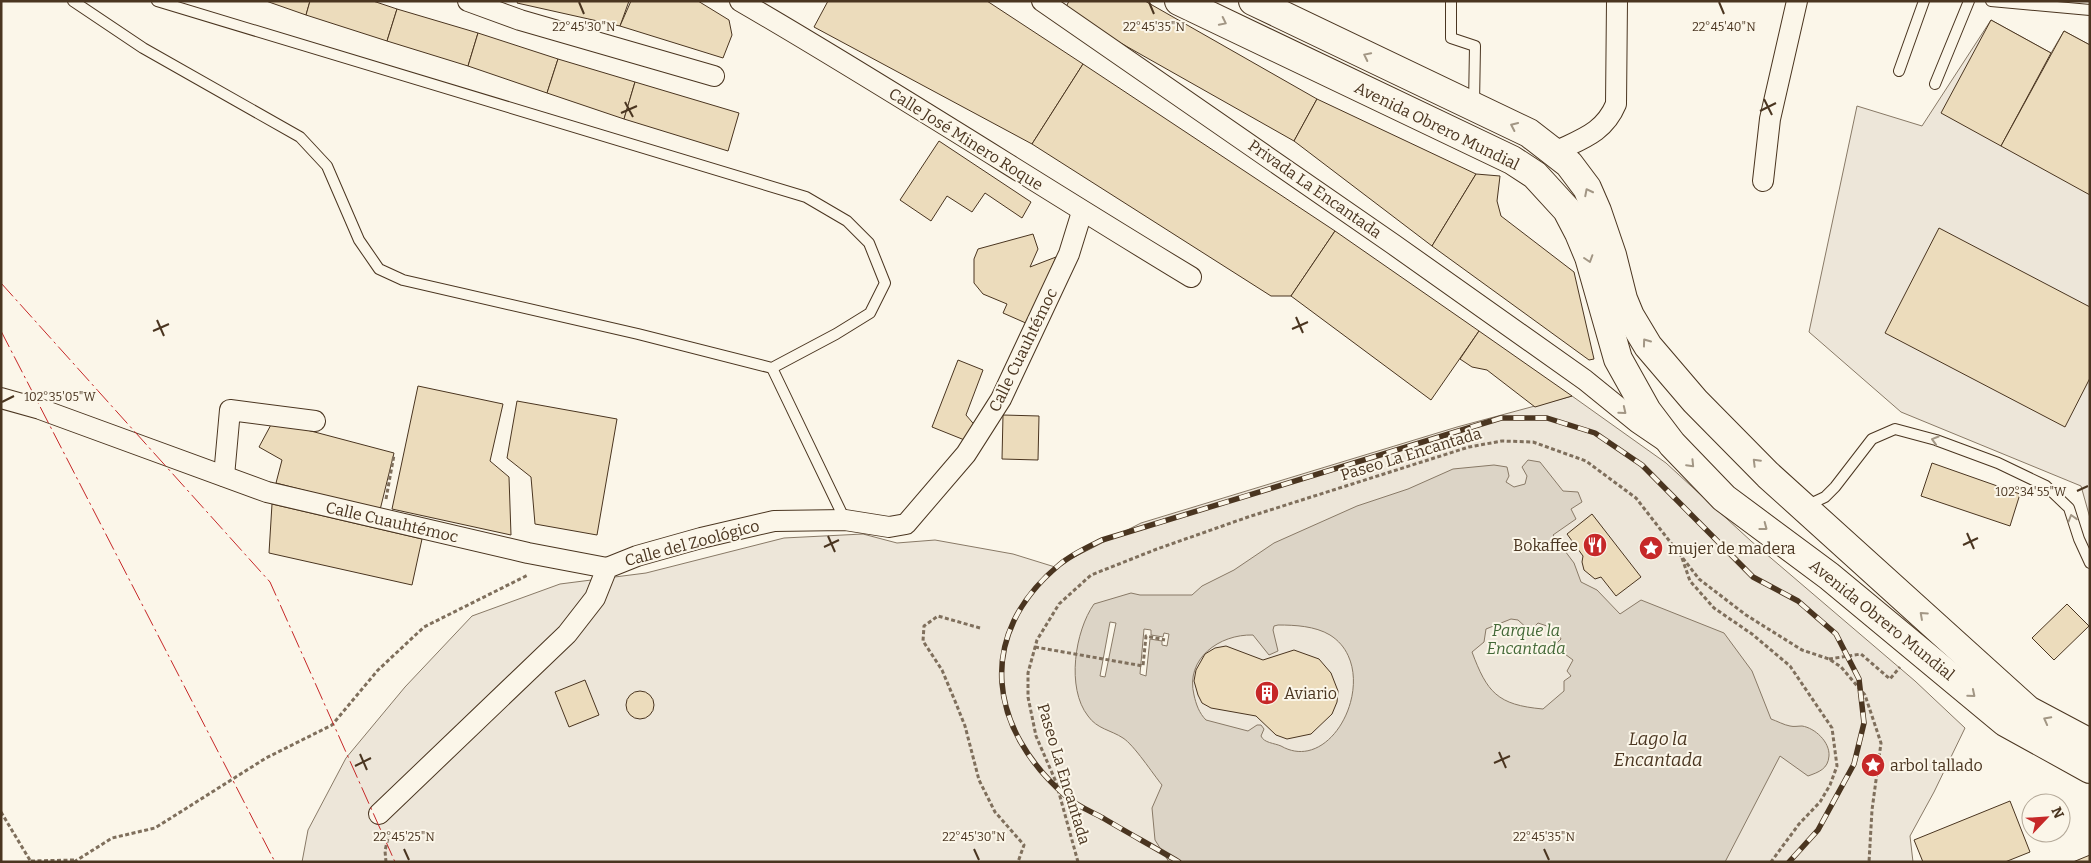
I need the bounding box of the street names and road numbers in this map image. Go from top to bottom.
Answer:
street label: Avenida Obrero Mundial [1352,78,1523,174]
street label: Calle José Minero Roque [885,84,1047,194]
street label: Privada La Encantada [1245,136,1386,242]
street label: Calle Cuauhtémoc [985,285,1061,415]
street label: Paseo La Encantada [1338,423,1484,484]
street label: Calle Cuauhtémoc [324,498,460,546]
street label: Calle del Zoológico [623,516,761,570]
street label: Avenida Obrero Mundial [1806,556,1959,685]
street label: Paseo La Encantada [1034,701,1095,847]

